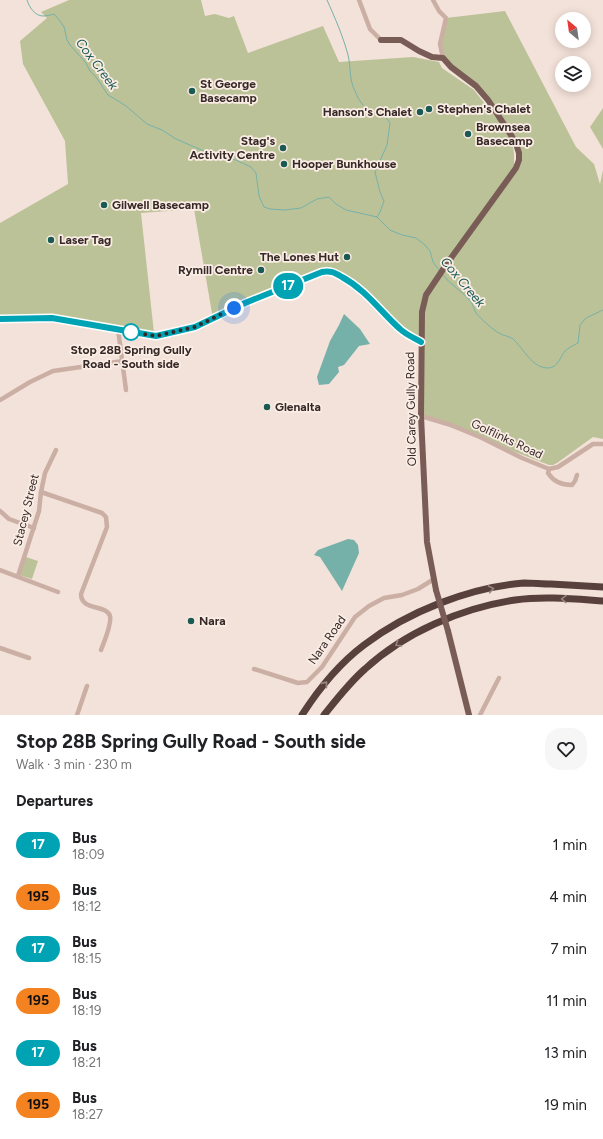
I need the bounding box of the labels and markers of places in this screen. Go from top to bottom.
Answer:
place label: St George Basecamp [200,77,257,105]
marker: St George Basecamp [187,86,197,96]
place label: Stephen's Chalet [437,102,531,116]
marker: Stephen's Chalet [424,104,434,114]
place label: Hanson's Chalet [323,105,412,119]
marker: Hanson's Chalet [415,107,425,117]
place label: Brownsea Basecamp [476,120,533,148]
marker: Brownsea Basecamp [463,129,473,139]
place label: Stag's Activity Centre [189,134,275,162]
marker: Stag's Activity Centre [278,143,288,153]
place label: Hooper Bunkhouse [292,157,397,171]
marker: Hooper Bunkhouse [279,159,289,169]
place label: Gilwell Basecamp [112,198,209,212]
marker: Gilwell Basecamp [99,200,109,210]
place label: Laser Tag [59,233,111,247]
marker: Laser Tag [46,235,56,245]
place label: The Lones Hut [260,250,339,264]
marker: The Lones Hut [342,252,352,262]
place label: Rymill Centre [178,263,253,277]
marker: Rymill Centre [256,265,266,275]
marker: Stop 28B Spring Gully Road - South side [122,323,140,341]
place label: Stop 28B Spring Gully Road - South side [70,343,192,371]
place label: Glenalta [275,400,321,414]
marker: Glenalta [262,402,272,412]
place label: Nara [199,614,226,628]
marker: Nara [186,616,196,626]

